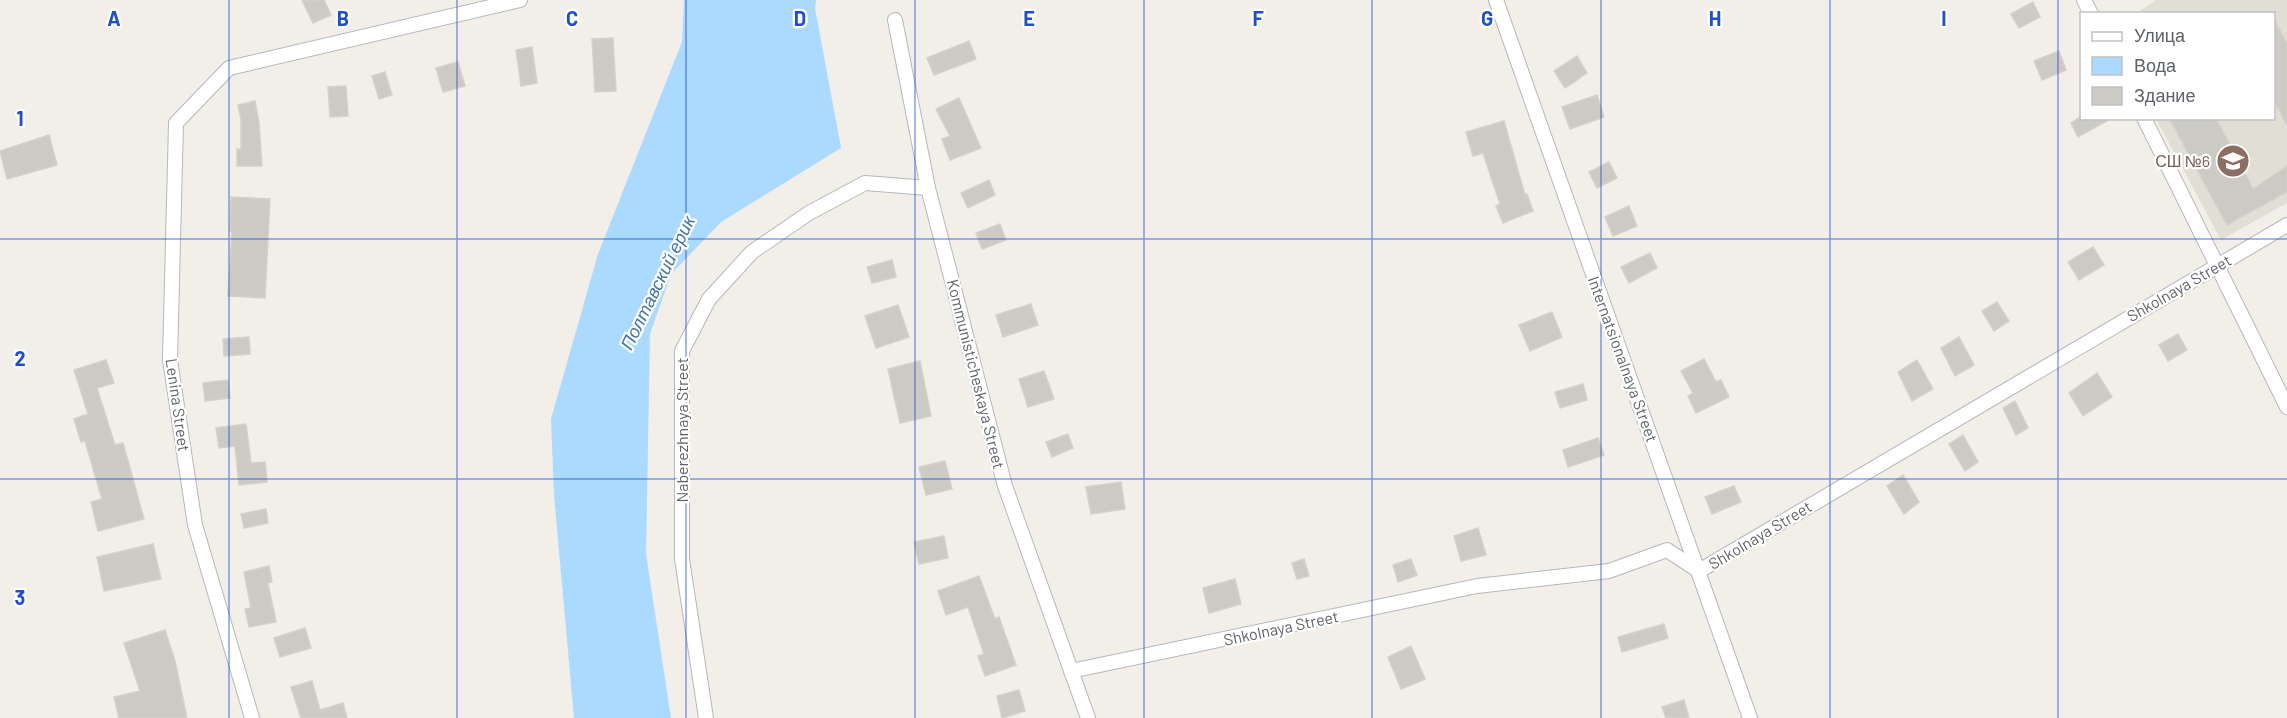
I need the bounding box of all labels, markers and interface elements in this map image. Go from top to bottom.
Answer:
text: A [107,6,121,30]
text: B [337,6,349,30]
text: C [566,6,578,30]
text: D [794,6,806,30]
text: E [1023,6,1035,30]
text: F [1252,6,1264,30]
text: G [1481,6,1493,30]
text: H [1709,6,1721,30]
text: I [1941,6,1947,30]
legend [2080,12,2275,120]
text: Улица [2134,24,2186,46]
text: Вода [2134,54,2177,76]
text: Здание [2134,84,2195,106]
text: 1 [16,106,24,130]
school or university icon: СШ №6 [2215,143,2251,179]
place label: СШ №6 [2155,151,2210,170]
water label: Полтавский ерик [615,211,700,353]
street label: Shkolnaya Street [2123,250,2234,325]
street label: Internatsionalnaya Street [1585,273,1662,444]
street label: Kommunisticheskaya Street [944,277,1009,471]
text: 2 [14,346,26,370]
street label: Lenina Street [163,357,194,453]
street label: Naberezhnaya Street [672,357,691,503]
street label: Shkolnaya Street [1705,496,1815,573]
text: 3 [15,585,25,609]
street label: Shkolnaya Street [1222,606,1340,649]

